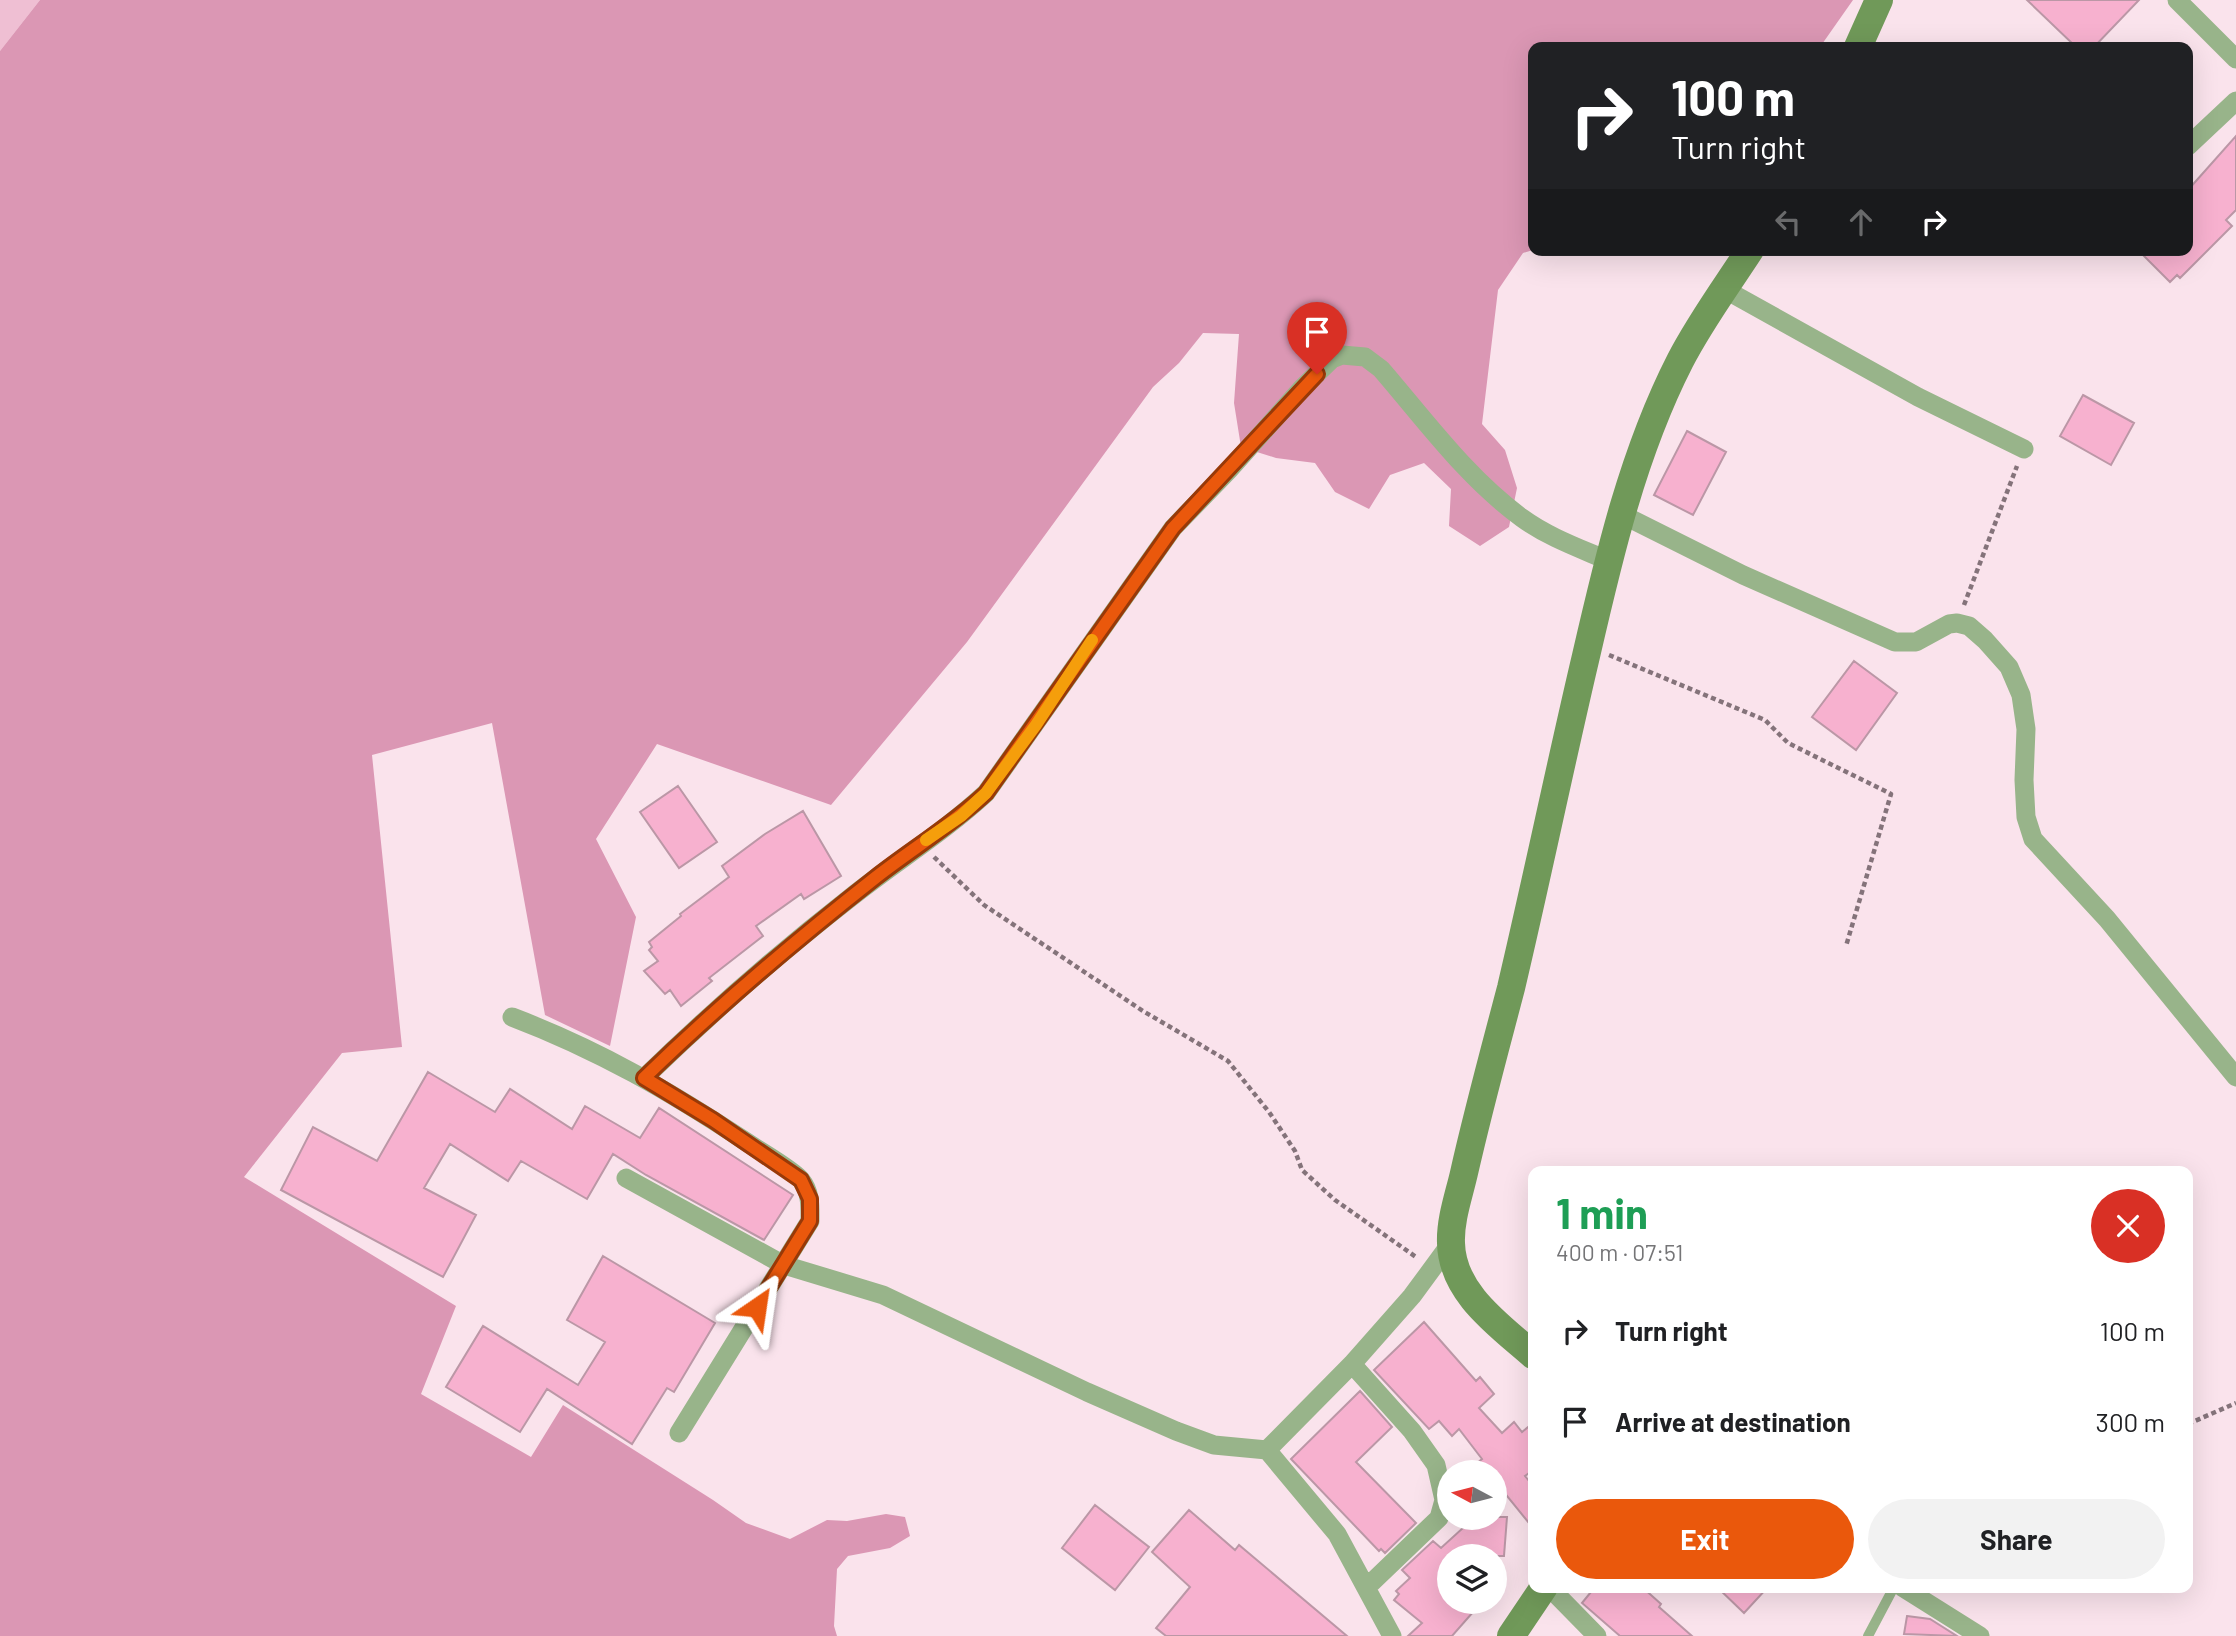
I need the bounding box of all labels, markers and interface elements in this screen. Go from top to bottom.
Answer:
text: 100 m [1671,67,1795,126]
icon: right [1556,70,1647,161]
text: Turn right [1671,127,1806,165]
icon: left [1769,203,1807,241]
icon: ahead [1842,203,1880,241]
icon: right [1915,203,1953,241]
pin [1287,302,1347,374]
icon: arrive [1298,313,1336,351]
text: 1 min [1556,1187,1648,1237]
button: close [2091,1189,2165,1263]
text: 400 m · 07:51 [1556,1238,1683,1266]
position arrow [720,1270,794,1344]
icon: right [1556,1312,1594,1350]
text: Turn right [1615,1315,1728,1346]
text: 100 m [2100,1315,2165,1346]
icon: arrive [1556,1403,1594,1441]
text: Arrive at destination [1615,1406,1851,1437]
text: 300 m [2096,1406,2165,1437]
north arrow [1437,1460,1507,1530]
map controls [1437,1460,1507,1614]
button: Exit [1556,1499,1854,1579]
button: Share [1868,1499,2165,1579]
button: layers [1437,1544,1507,1614]

